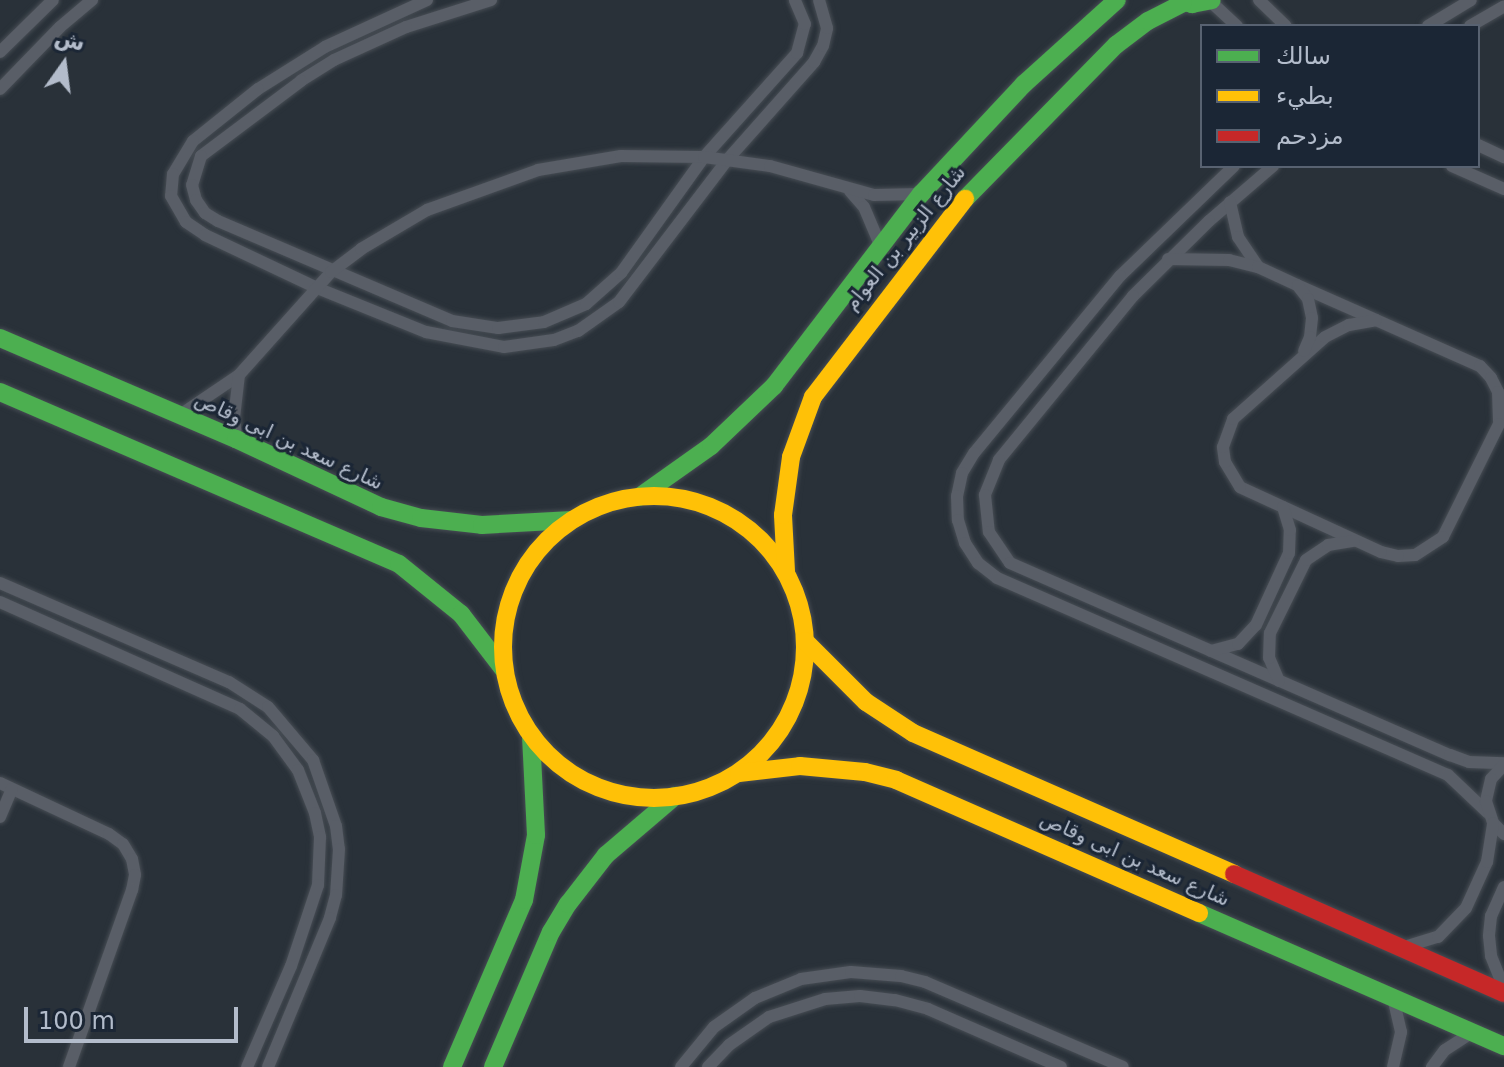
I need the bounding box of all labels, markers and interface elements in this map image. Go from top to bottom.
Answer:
north arrow [24,24,104,104]
text: ش [52,24,88,56]
legend [1200,24,1480,168]
text: سالك [1276,42,1331,70]
text: بطيء [1276,82,1334,110]
text: مزدحم [1276,122,1344,150]
street label: شارع الزبير بن العوام [839,161,971,315]
street label: شارع سعد بن ابى وقاص [191,387,387,495]
street label: شارع سعد بن ابى وقاص [1037,806,1233,912]
scale bar [28,991,242,1041]
text: 100 m [38,1007,115,1035]

